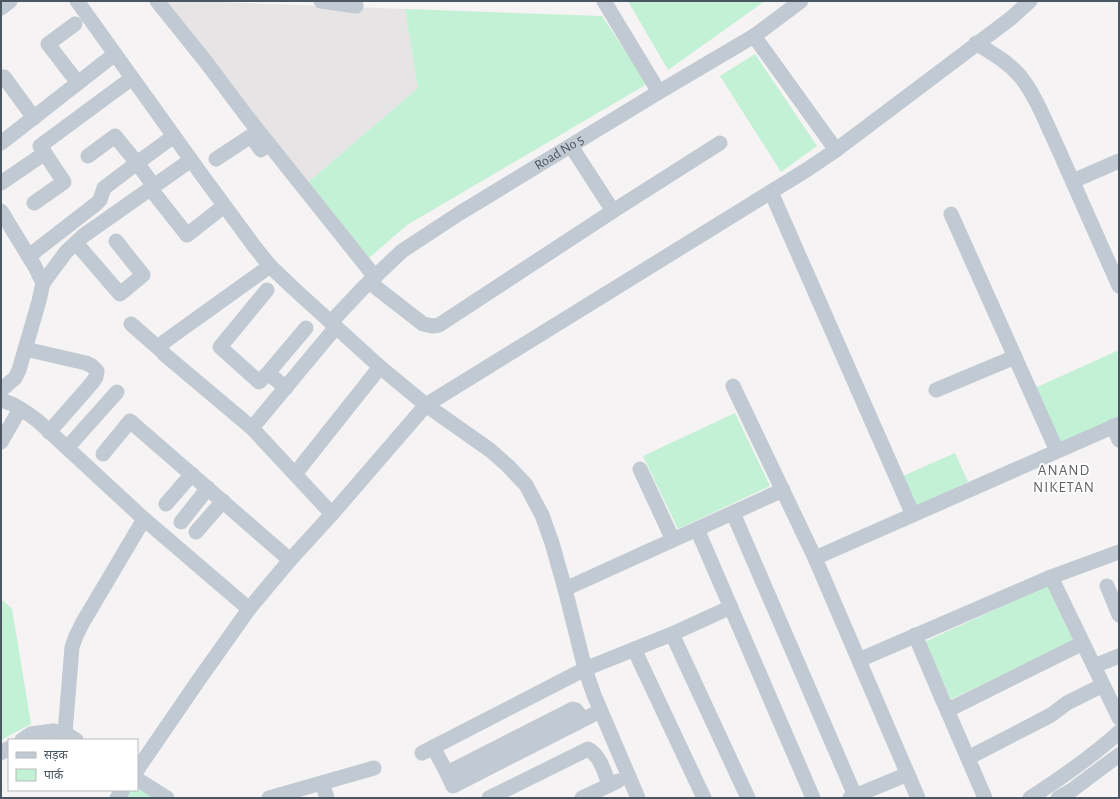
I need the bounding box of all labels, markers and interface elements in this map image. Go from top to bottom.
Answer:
street label: Road No 5 [532,132,586,173]
district label: ANAND NIKETAN [1033,463,1095,495]
legend [8,739,138,791]
text: सड़क [44,749,69,762]
text: पार्क [44,768,64,781]

